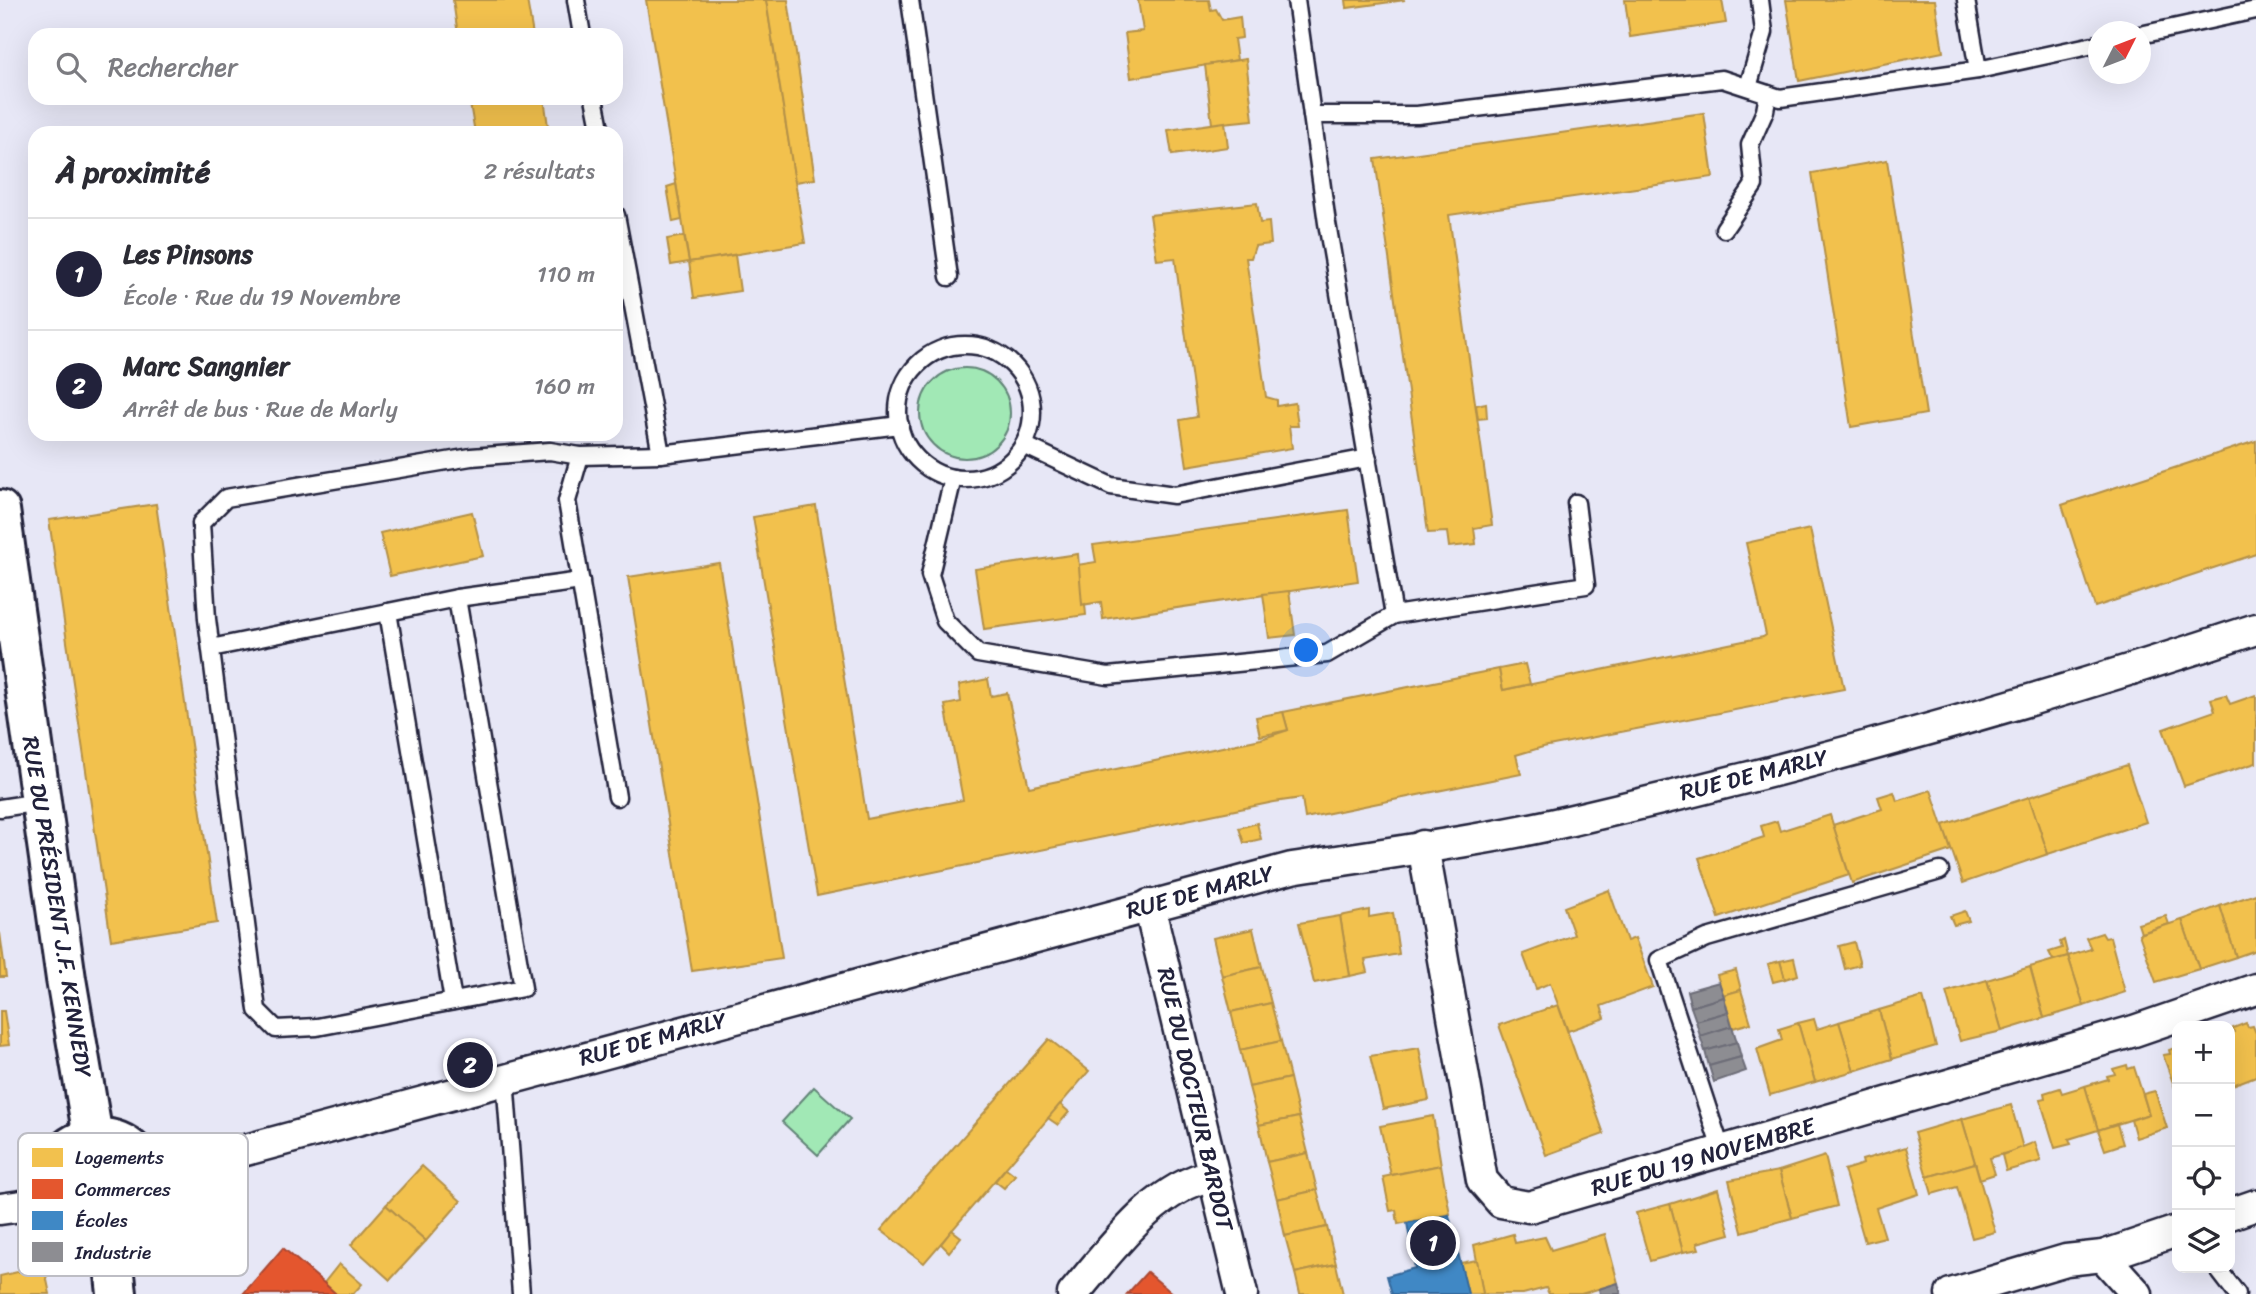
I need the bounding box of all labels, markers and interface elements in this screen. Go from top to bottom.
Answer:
north arrow [2088,21,2151,84]
search box [28,28,623,105]
text: Rechercher [108,44,238,90]
icon: search [52,48,90,86]
text: À proximité [56,145,210,199]
text: 2 résultats [484,151,595,192]
text: Les Pinsons [123,231,253,277]
text: 1 [74,254,84,295]
text: 110 m [537,254,595,295]
text: École · Rue du 19 Novembre [123,277,401,318]
text: Marc Sangnier [123,343,290,389]
text: 2 [72,366,86,407]
text: 160 m [534,366,595,407]
text: Arrêt de bus · Rue de Marly [123,389,398,430]
your location [1289,633,1323,667]
street label: RUE DU PRÉSIDENT J.F. KENNEDY [10,733,104,1081]
street label: RUE DE MARLY [1676,737,1833,813]
street label: RUE DE MARLY [1122,853,1279,931]
street label: RUE DU DOCTEUR BARDOT [1145,963,1246,1236]
street label: RUE DE MARLY [575,1000,732,1078]
map controls [2172,1021,2235,1273]
button: + [2172,1021,2235,1084]
pin: 2 [447,1039,493,1091]
button: − [2172,1084,2235,1147]
street label: RUE DU 19 NOVEMBRE [1586,1105,1821,1209]
legend [18,1133,248,1276]
text: Logements [75,1141,164,1174]
button: locate [2172,1147,2235,1210]
text: Commerces [75,1173,171,1206]
text: Écoles [75,1204,128,1237]
button: layers [2172,1210,2235,1273]
pin: 1 [1410,1217,1456,1269]
text: Industrie [74,1236,151,1269]

